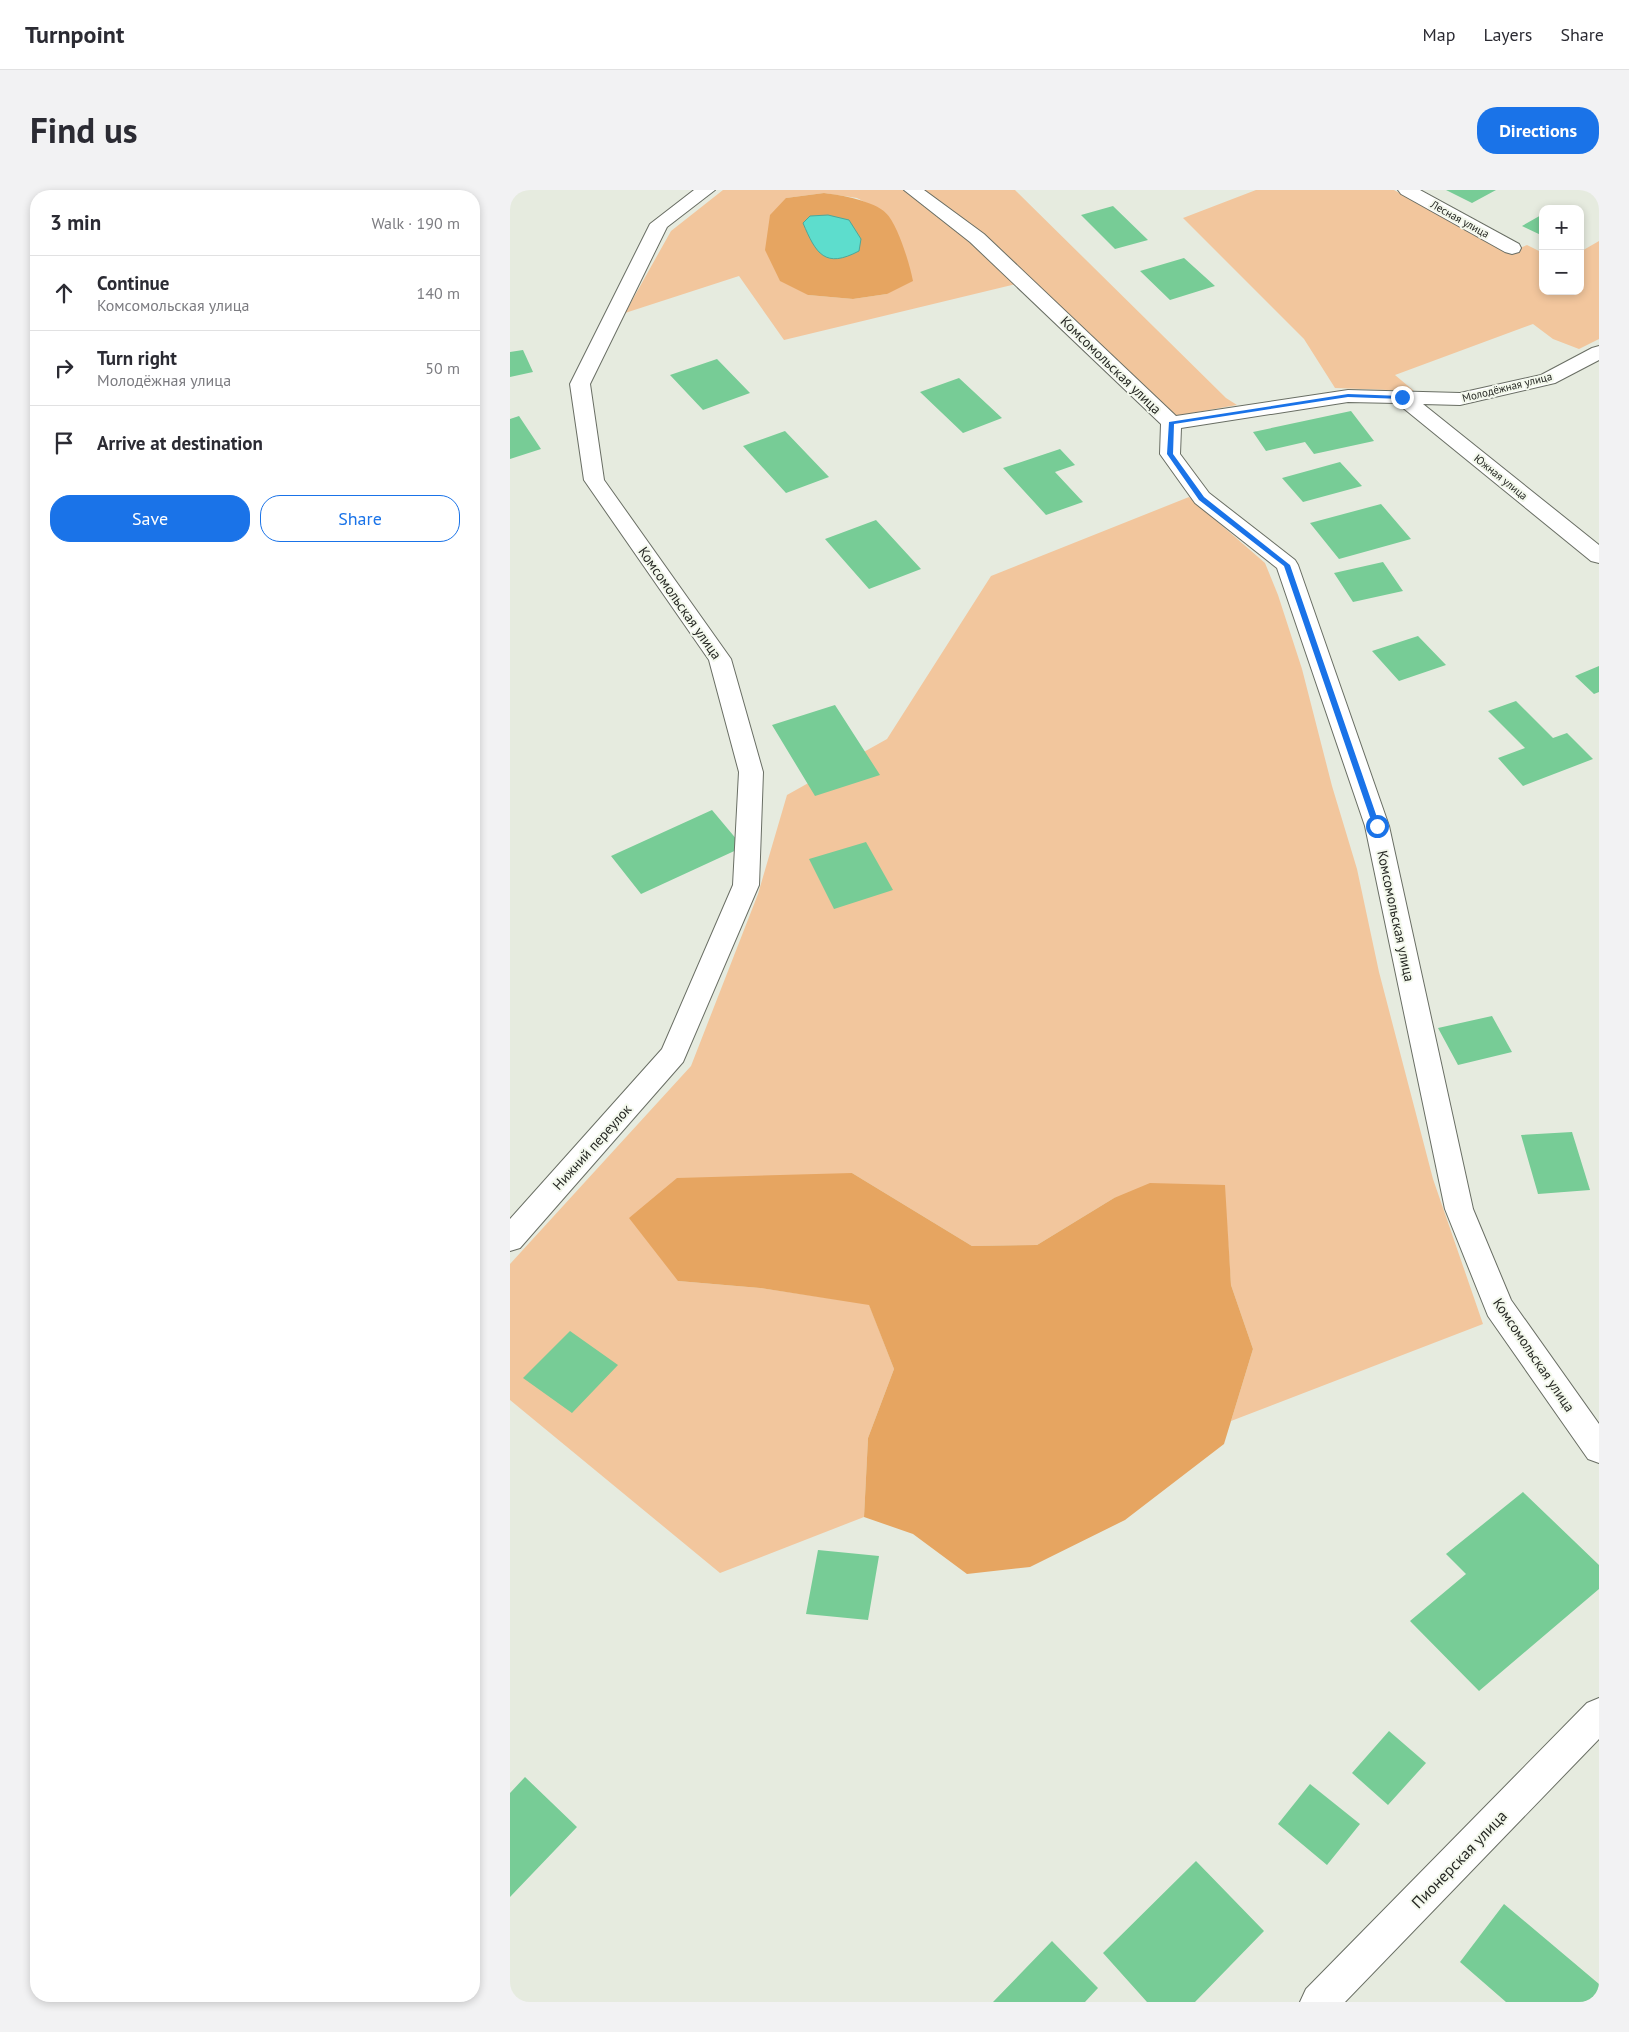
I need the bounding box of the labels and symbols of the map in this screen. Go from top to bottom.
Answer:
street label: Лесная улица [1427,197,1492,241]
street label: Комсомольская улица [1057,312,1165,418]
street label: Молодёжная улица [1461,369,1553,405]
route end [1391,386,1414,409]
street label: Южная улица [1471,451,1531,503]
street label: Комсомольская улица [634,543,726,663]
route start [1366,815,1389,838]
street label: Комсомольская улица [1373,849,1419,983]
street label: Нижний переулок [549,1100,636,1194]
street label: Комсомольская улица [1489,1295,1579,1415]
street label: Пионерская улица [1407,1806,1511,1912]

